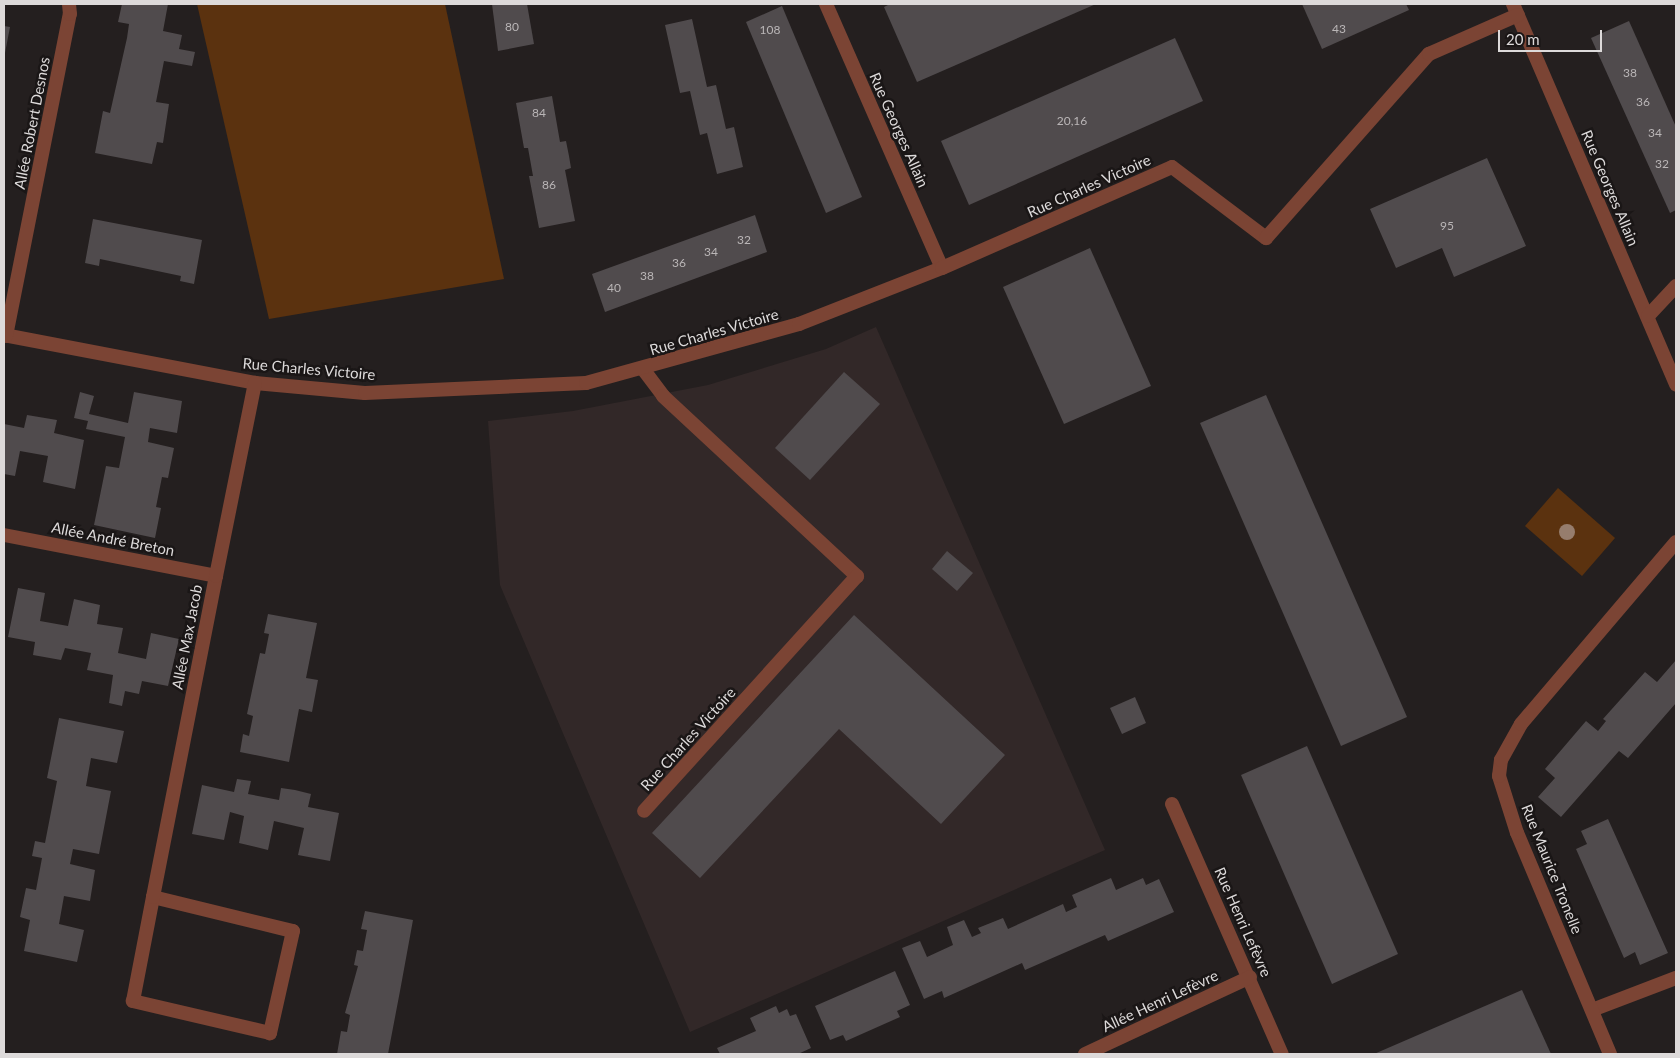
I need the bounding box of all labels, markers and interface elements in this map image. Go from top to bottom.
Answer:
house number: 80 [505,20,519,34]
scale bar [1500,20,1604,52]
house number: 43 [1332,22,1346,36]
house number: 108 [760,23,780,37]
text: 20 m [1506,30,1540,48]
street label: Allée Robert Desnos [10,55,54,191]
house number: 38 [1623,66,1637,80]
street label: Rue Georges Allain [865,70,933,190]
house number: 36 [1636,95,1650,109]
house number: 84 [532,106,546,120]
house number: 20,16 [1057,114,1087,128]
house number: 34 [1648,126,1662,140]
street label: Rue Georges Allain [1577,127,1643,249]
street label: Rue Charles Victoire [1024,151,1154,221]
house number: 32 [1655,157,1669,171]
house number: 86 [542,178,556,192]
house number: 95 [1440,219,1454,233]
house number: 32 [737,233,751,247]
house number: 34 [704,245,718,259]
house number: 36 [672,256,686,270]
house number: 38 [640,269,654,283]
house number: 40 [607,281,621,295]
street label: Rue Charles Victoire [647,305,781,359]
street label: Rue Charles Victoire [242,354,376,384]
street label: Allée André Breton [50,518,176,560]
street label: Allée Max Jacob [168,583,206,691]
street label: Rue Charles Victoire [637,683,739,795]
street label: Rue Maurice Tronelle [1518,801,1586,937]
street label: Rue Henri Lefèvre [1211,864,1275,980]
street label: Allée Henri Lefèvre [1099,966,1221,1036]

